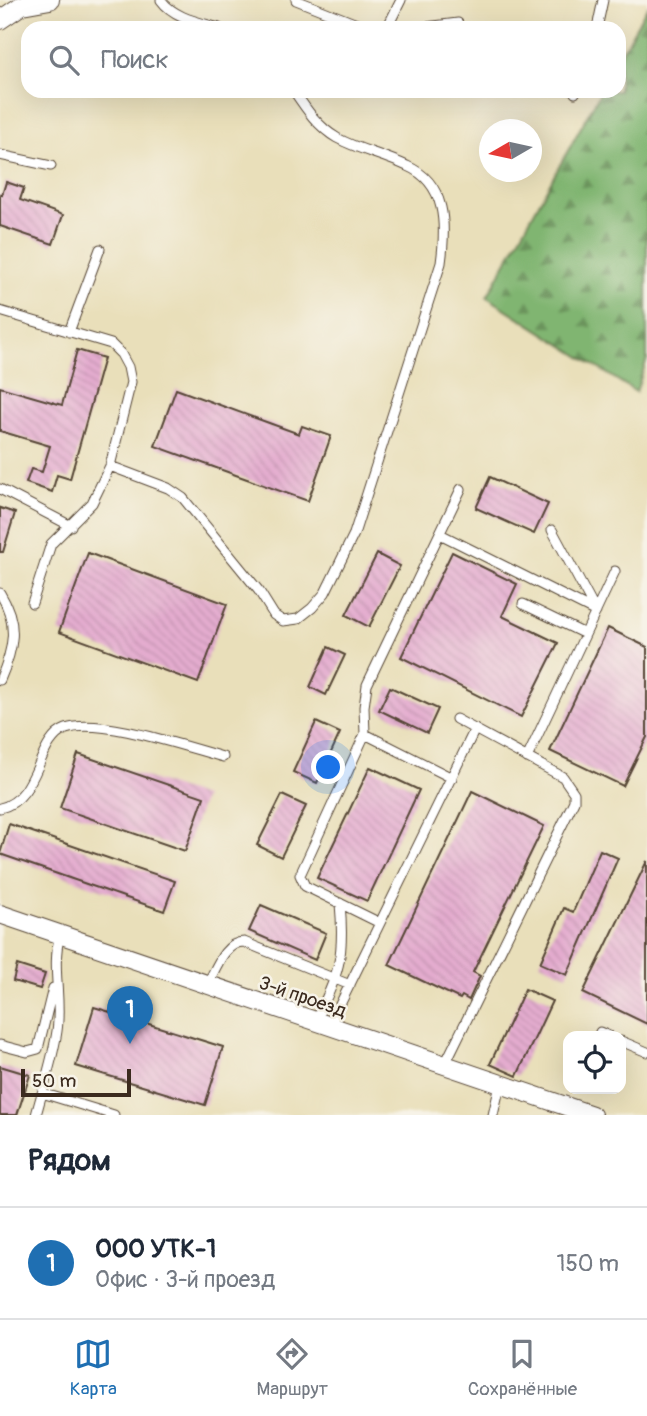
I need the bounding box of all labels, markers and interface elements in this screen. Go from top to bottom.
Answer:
search box [21,21,626,98]
icon: search [45,41,83,79]
text: Поиск [101,44,169,76]
north arrow [479,119,542,182]
your location [311,750,345,784]
street label: 3-й проезд [256,971,350,1023]
pin: 1 [107,986,153,1044]
map controls [563,1031,626,1094]
button: locate [563,1031,626,1094]
scale bar [21,1066,131,1098]
text: 50 m [32,1069,76,1093]
text: Рядом [28,1142,111,1179]
text: ООО УТК-1 [95,1233,216,1265]
text: 1 [47,1249,56,1278]
text: 150 m [556,1249,619,1278]
text: Офис · 3-й проезд [95,1265,275,1294]
tab: Карта [70,1335,117,1401]
tab: Маршрут [257,1335,328,1401]
tab: Сохранённые [468,1335,577,1401]

